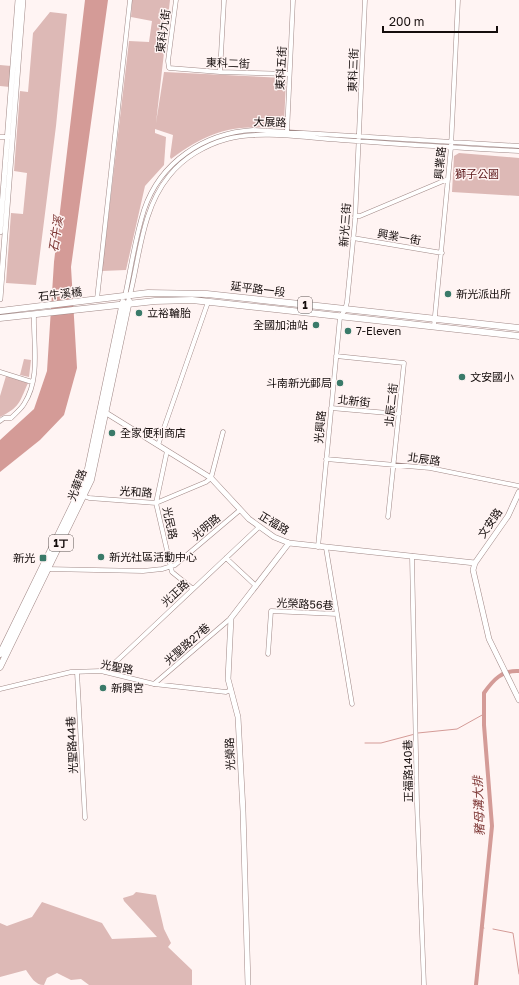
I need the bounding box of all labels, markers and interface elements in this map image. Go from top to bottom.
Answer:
street label: 東科九街 [153,8,172,54]
scale bar [383,8,497,34]
text: 200 m [389,14,424,29]
street label: 東科五街 [273,46,288,90]
street label: 東科三街 [345,48,360,92]
street label: 東科二街 [206,55,250,70]
street label: 大展路 [253,114,287,129]
street label: 興業路 [432,146,447,180]
park label: 獅子公園 [455,167,499,180]
street label: 新光三街 [336,203,353,247]
water label: 石牛溪 [45,213,66,253]
street label: 興業一街 [376,226,422,247]
street label: 延平路一段 [230,279,286,298]
street label: 石牛溪橋 [37,284,83,303]
place label: 新光派出所 [456,287,511,300]
marker: 新光派出所 [443,289,453,299]
road number: 1 [298,297,312,313]
place label: 立裕輪胎 [147,306,191,319]
marker: 立裕輪胎 [134,308,144,318]
place label: 全國加油站 [253,318,308,331]
marker: 全國加油站 [311,320,321,330]
place label: 7-Eleven [356,324,401,337]
marker: 7-Eleven [343,326,353,336]
place label: 文安國小 [470,370,514,383]
marker: 文安國小 [457,372,467,382]
place label: 斗南新光郵局 [266,376,332,389]
marker: 斗南新光郵局 [335,378,345,388]
street label: 北辰二街 [382,382,399,428]
street label: 北新街 [337,392,371,409]
street label: 光興路 [312,410,327,444]
place label: 全家便利商店 [120,426,186,439]
marker: 全家便利商店 [107,428,117,438]
street label: 北辰路 [407,450,441,467]
street label: 光華路 [65,467,89,503]
street label: 光和路 [119,484,153,499]
street label: 光民路 [161,505,180,540]
street label: 文安路 [475,505,504,540]
street label: 正福路 [257,509,292,537]
street label: 光明路 [189,511,222,542]
road number: 1丁 [49,535,73,551]
place label: 新光社區活動中心 [109,550,197,563]
place label: 新光 [13,551,35,564]
marker: 新光社區活動中心 [96,552,106,562]
marker: 新光 [38,553,48,563]
street label: 光正路 [158,577,191,609]
street label: 光榮路56巷 [276,596,334,611]
street label: 光聖路27巷 [161,620,212,667]
street label: 光聖路 [100,657,135,676]
place label: 新興宮 [111,681,144,694]
marker: 新興宮 [98,683,108,693]
street label: 光聖路44巷 [64,716,79,774]
street label: 光榮路 [222,737,237,771]
street label: 正福路140巷 [400,739,415,803]
water label: 豬母溝大排 [470,774,487,836]

